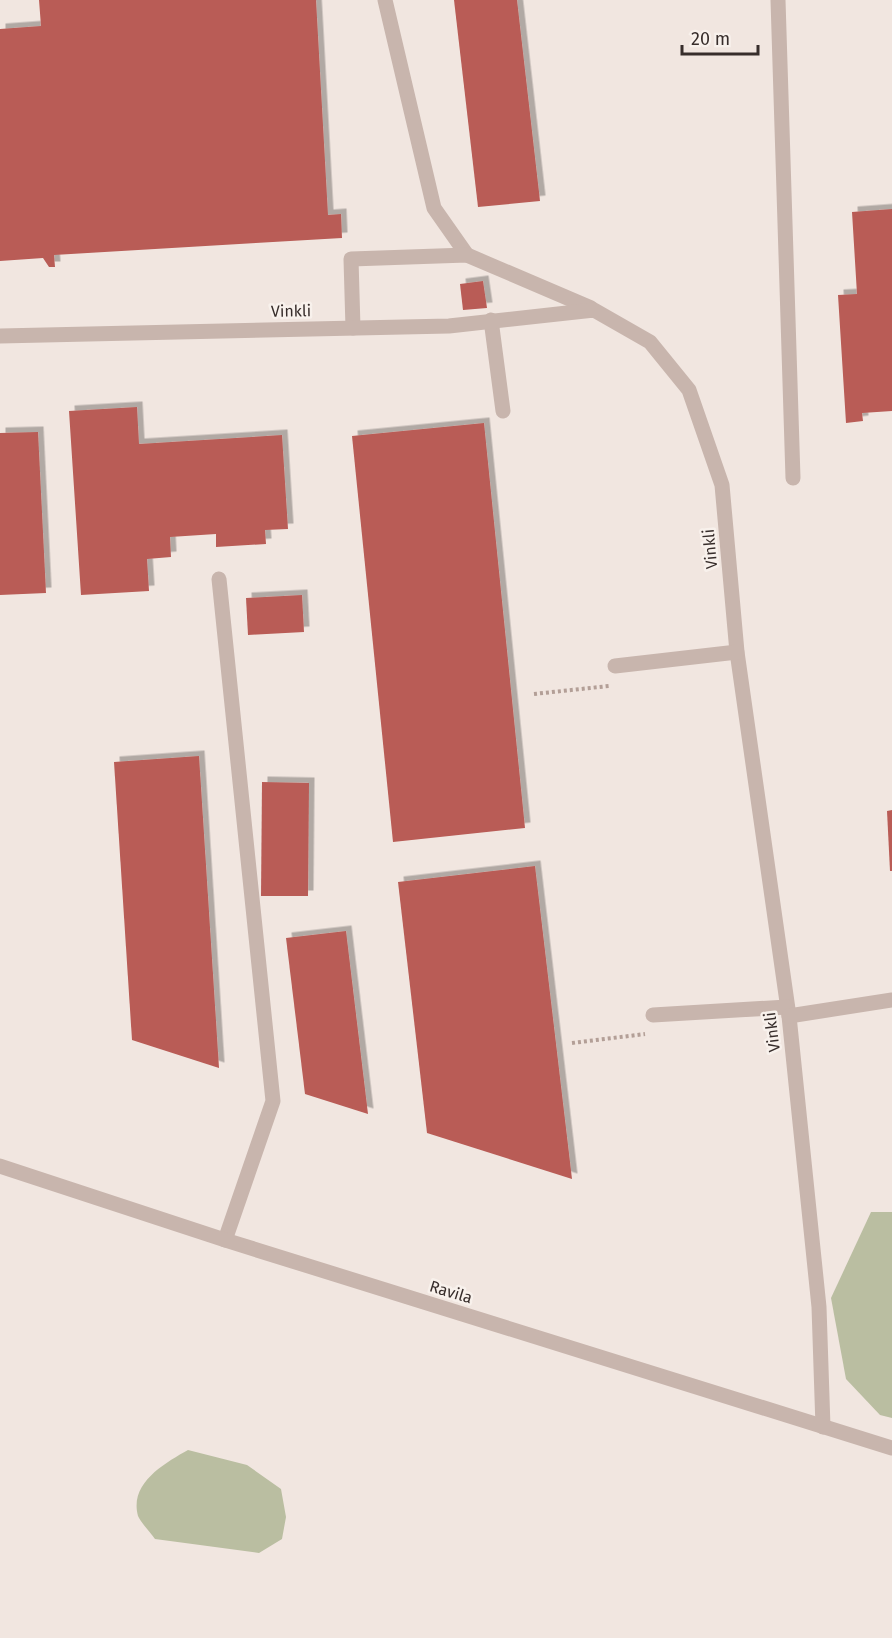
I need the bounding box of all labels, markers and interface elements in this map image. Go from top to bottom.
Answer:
scale bar [682,18,758,56]
text: 20 m [691,28,730,50]
street label: Vinkli [271,301,311,321]
street label: Vinkli [699,528,721,570]
street label: Vinkli [760,1011,784,1053]
street label: Ravila [427,1277,475,1307]

